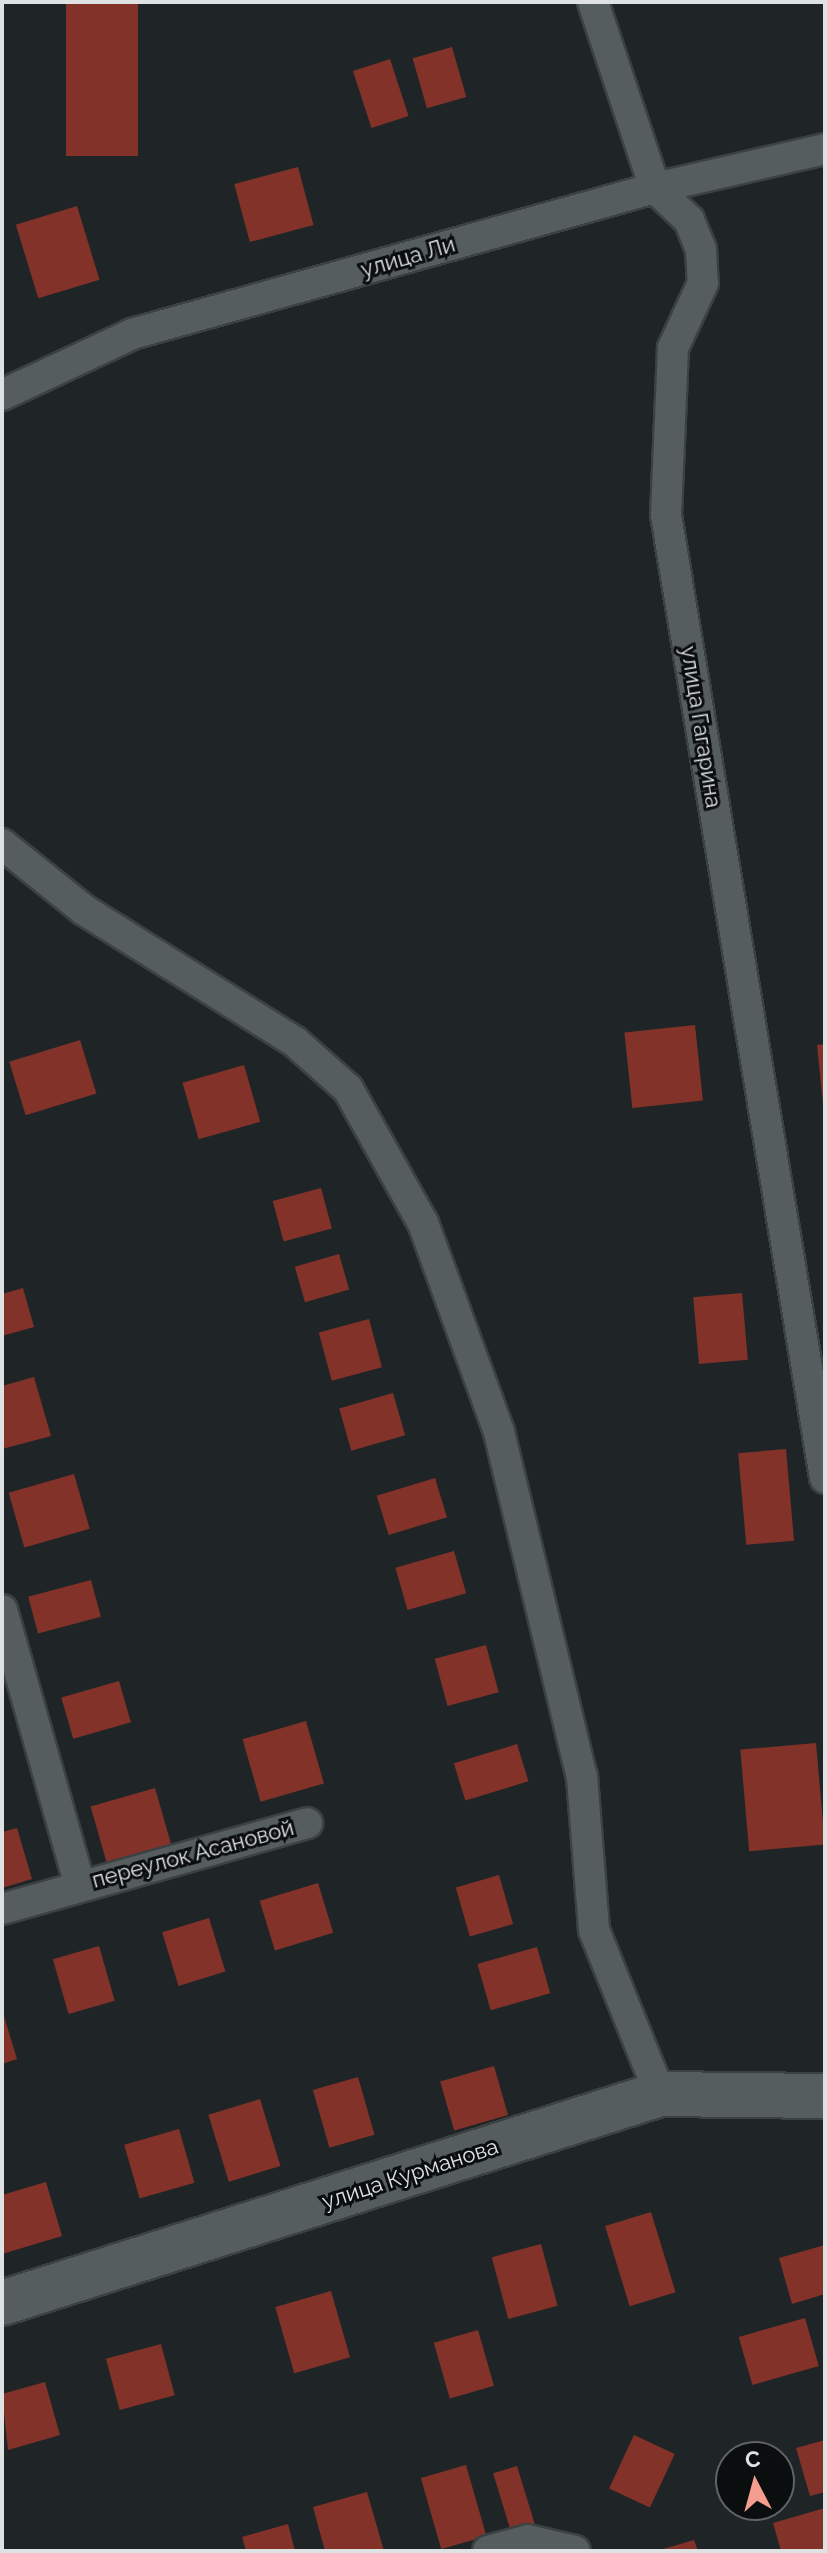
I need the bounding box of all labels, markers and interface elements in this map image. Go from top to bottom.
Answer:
street label: улица Ли [358,231,458,283]
street label: улица Гагарина [675,644,727,810]
street label: переулок Асановой [89,1814,297,1894]
street label: улица Курманова [319,2133,501,2215]
north arrow [715,2441,795,2521]
text: С [744,2445,762,2473]

